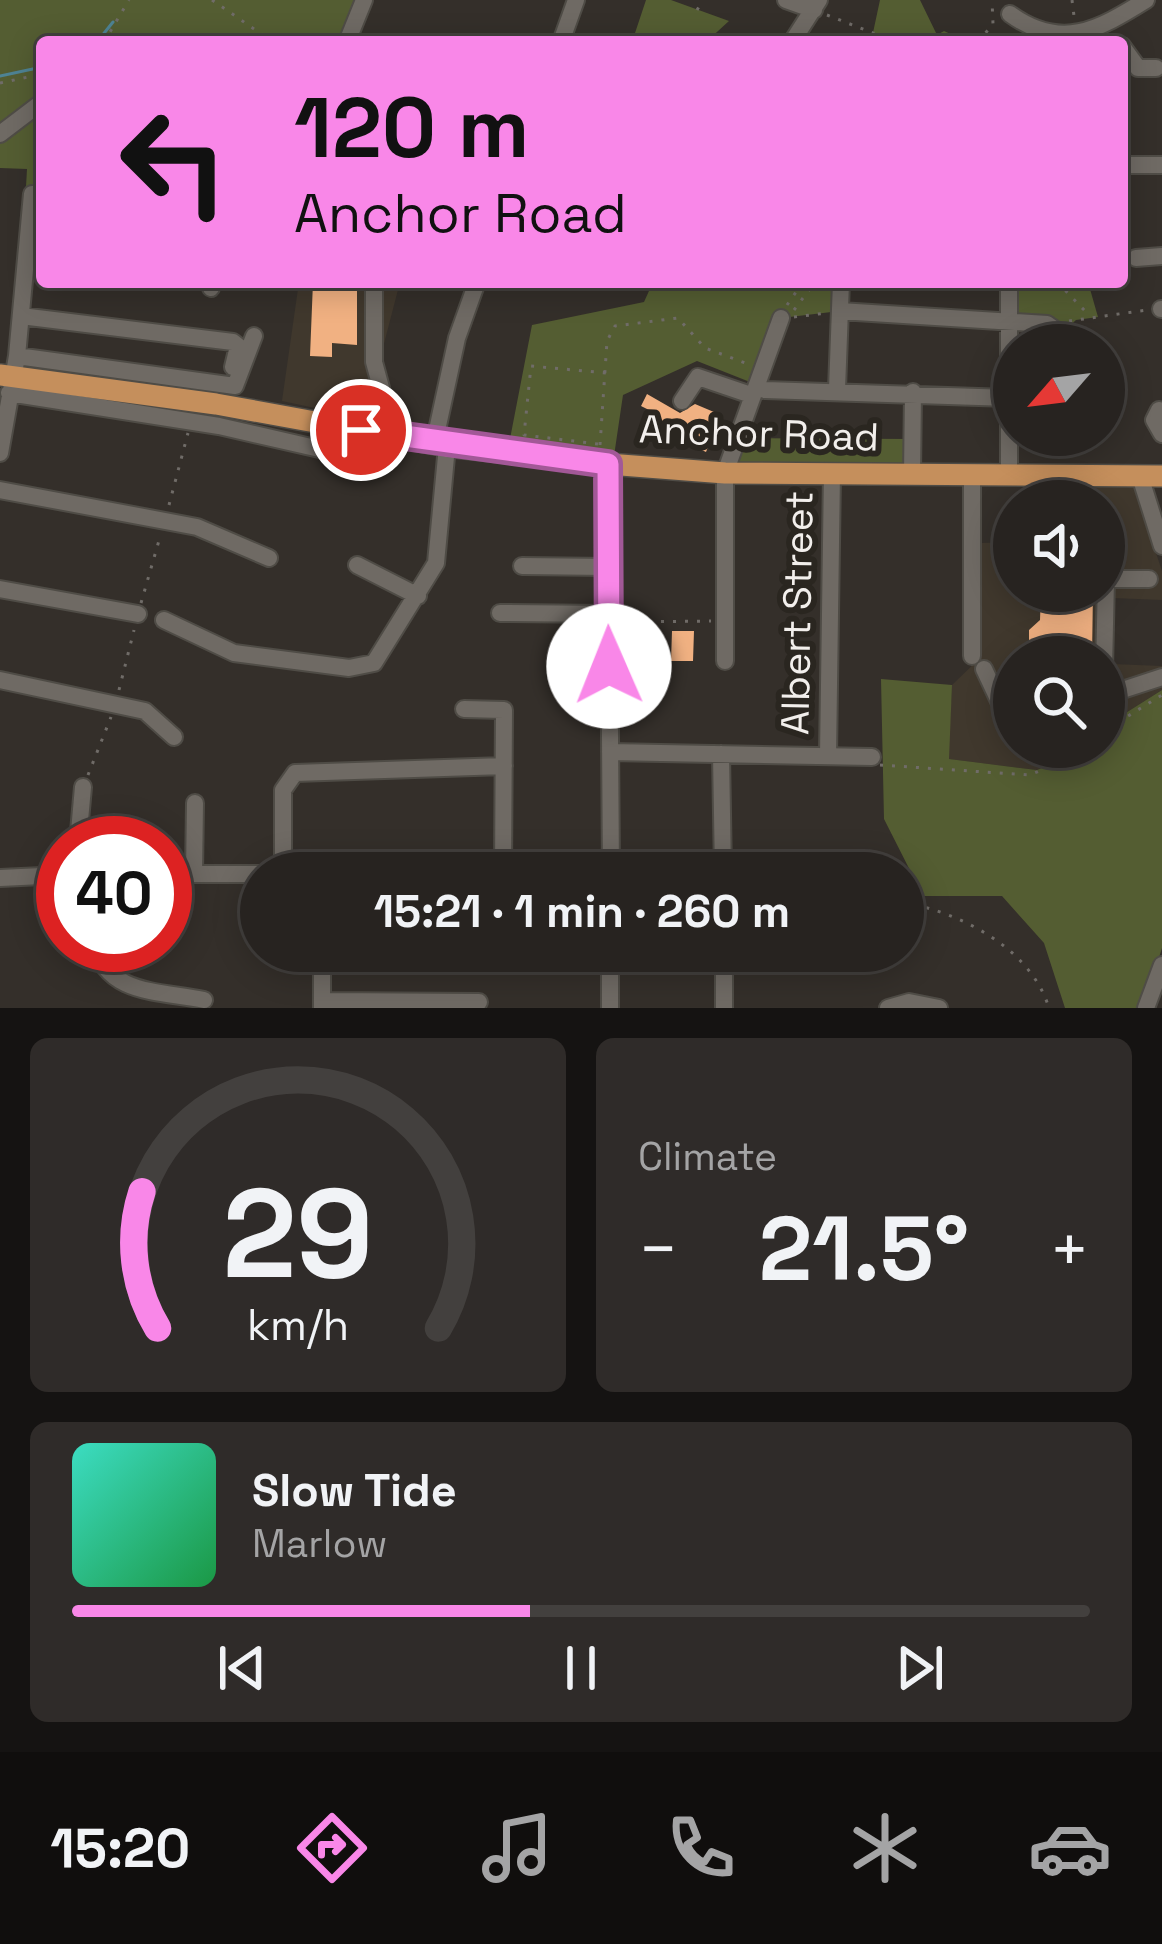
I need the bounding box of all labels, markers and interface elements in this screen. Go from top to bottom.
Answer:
text: 120 m [294,74,529,182]
icon: left [96,84,252,240]
text: Anchor Road [294,179,627,248]
north arrow [993,324,1125,456]
map controls [993,324,1125,768]
pin [310,379,412,481]
icon: arrive [328,397,394,463]
street label: Anchor Road [638,404,880,462]
button: sound [993,480,1125,612]
street label: Albert Street [770,491,824,735]
position arrow [546,603,672,729]
button: search [993,636,1125,768]
speed limit sign: 40 [36,816,192,972]
text: 15:21 · 1 min · 260 m [374,883,790,940]
text: Climate [638,1132,777,1181]
text: 29 [223,1154,373,1313]
text: 21.5° [759,1191,969,1306]
text: − [638,1207,679,1291]
text: + [1049,1207,1090,1291]
text: km/h [247,1298,349,1353]
text: Slow Tide [252,1462,457,1519]
text: Marlow [252,1519,387,1568]
icon: previous [209,1635,275,1701]
icon: pause [548,1635,614,1701]
icon: next [887,1635,953,1701]
icon: directions [290,1806,374,1890]
icon: music [475,1806,559,1890]
icon: phone [659,1806,743,1890]
icon: climate [843,1806,927,1890]
icon: car [1028,1806,1112,1890]
text: 15:20 [50,1814,190,1883]

